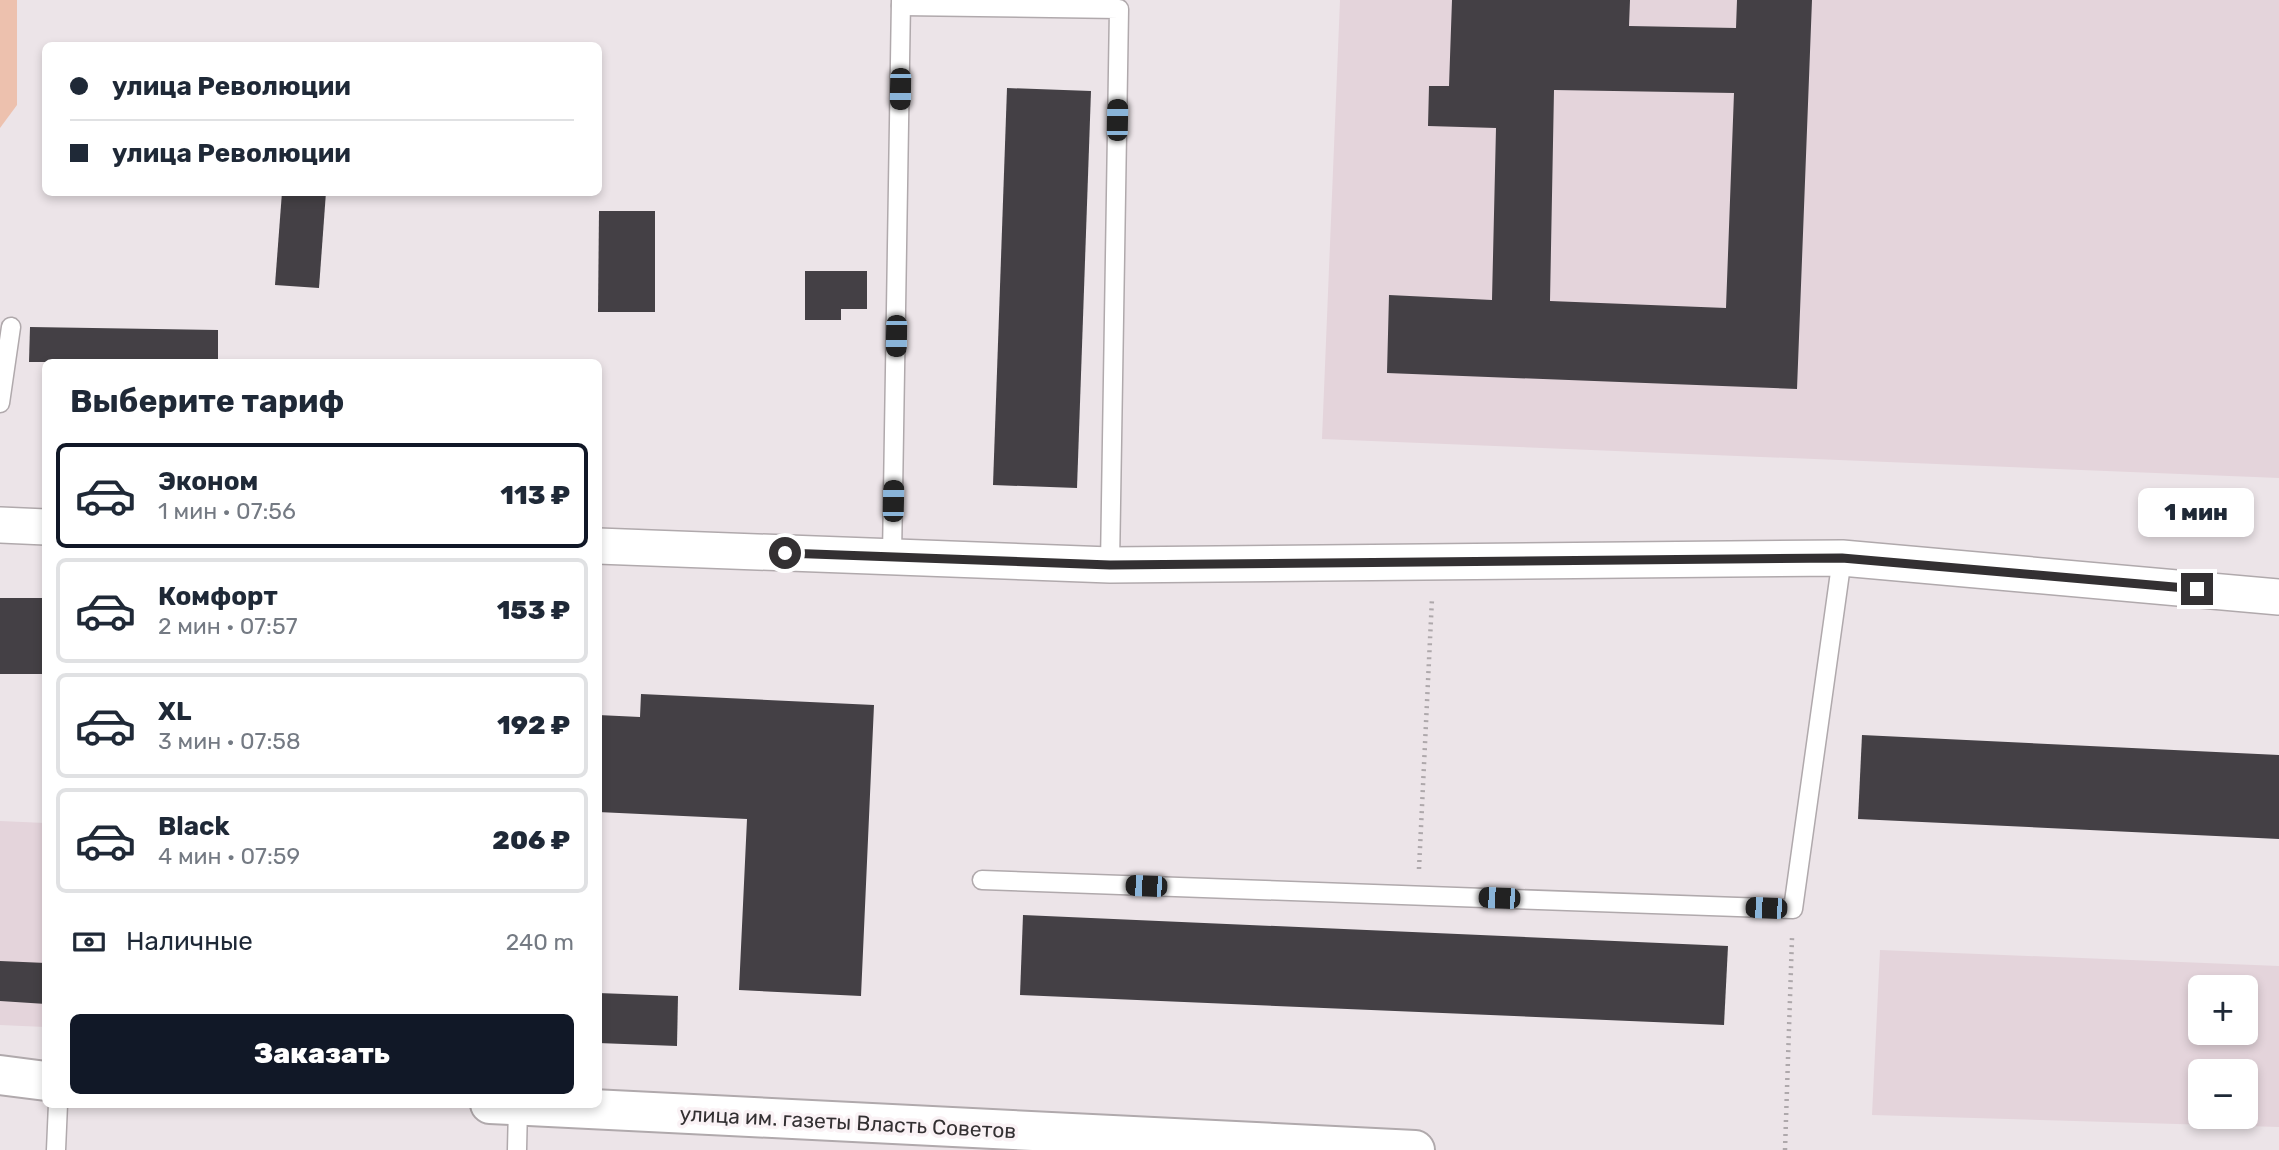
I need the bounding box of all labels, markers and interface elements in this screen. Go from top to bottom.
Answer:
car [890,68,911,110]
text: улица Революции [112,71,351,102]
car [1107,99,1128,141]
text: улица Революции [112,138,351,169]
car [886,315,907,357]
text: Выберите тариф [70,382,344,420]
icon: car [74,464,137,527]
text: Эконом [158,466,258,497]
text: 113 ₽ [500,480,570,511]
car [883,480,904,522]
callout: 1 мин [2139,488,2255,536]
text: 1 мин · 07:56 [158,497,296,525]
text: 1 мин [2164,498,2228,526]
route start [769,537,801,569]
route end [2181,573,2213,605]
icon: car [74,579,137,642]
text: Комфорт [158,581,278,612]
text: 153 ₽ [497,595,570,626]
text: 2 мин · 07:57 [158,612,297,640]
icon: car [74,694,137,757]
text: XL [158,696,191,727]
text: 192 ₽ [497,710,570,741]
text: 3 мин · 07:58 [158,727,301,755]
icon: car [74,809,137,872]
text: Black [158,811,230,842]
text: 206 ₽ [492,825,570,856]
text: 4 мин · 07:59 [158,842,300,870]
car [1125,875,1168,897]
car [1478,887,1521,909]
car [1745,897,1788,919]
icon: cash [70,923,108,961]
text: Наличные [126,926,253,957]
text: 240 m [506,928,574,956]
map controls [2188,975,2258,1129]
button: + [2188,975,2258,1045]
button: Заказать [70,1014,574,1094]
button: − [2188,1059,2258,1129]
street label: улица им. газеты Власть Советов [679,1101,1017,1143]

